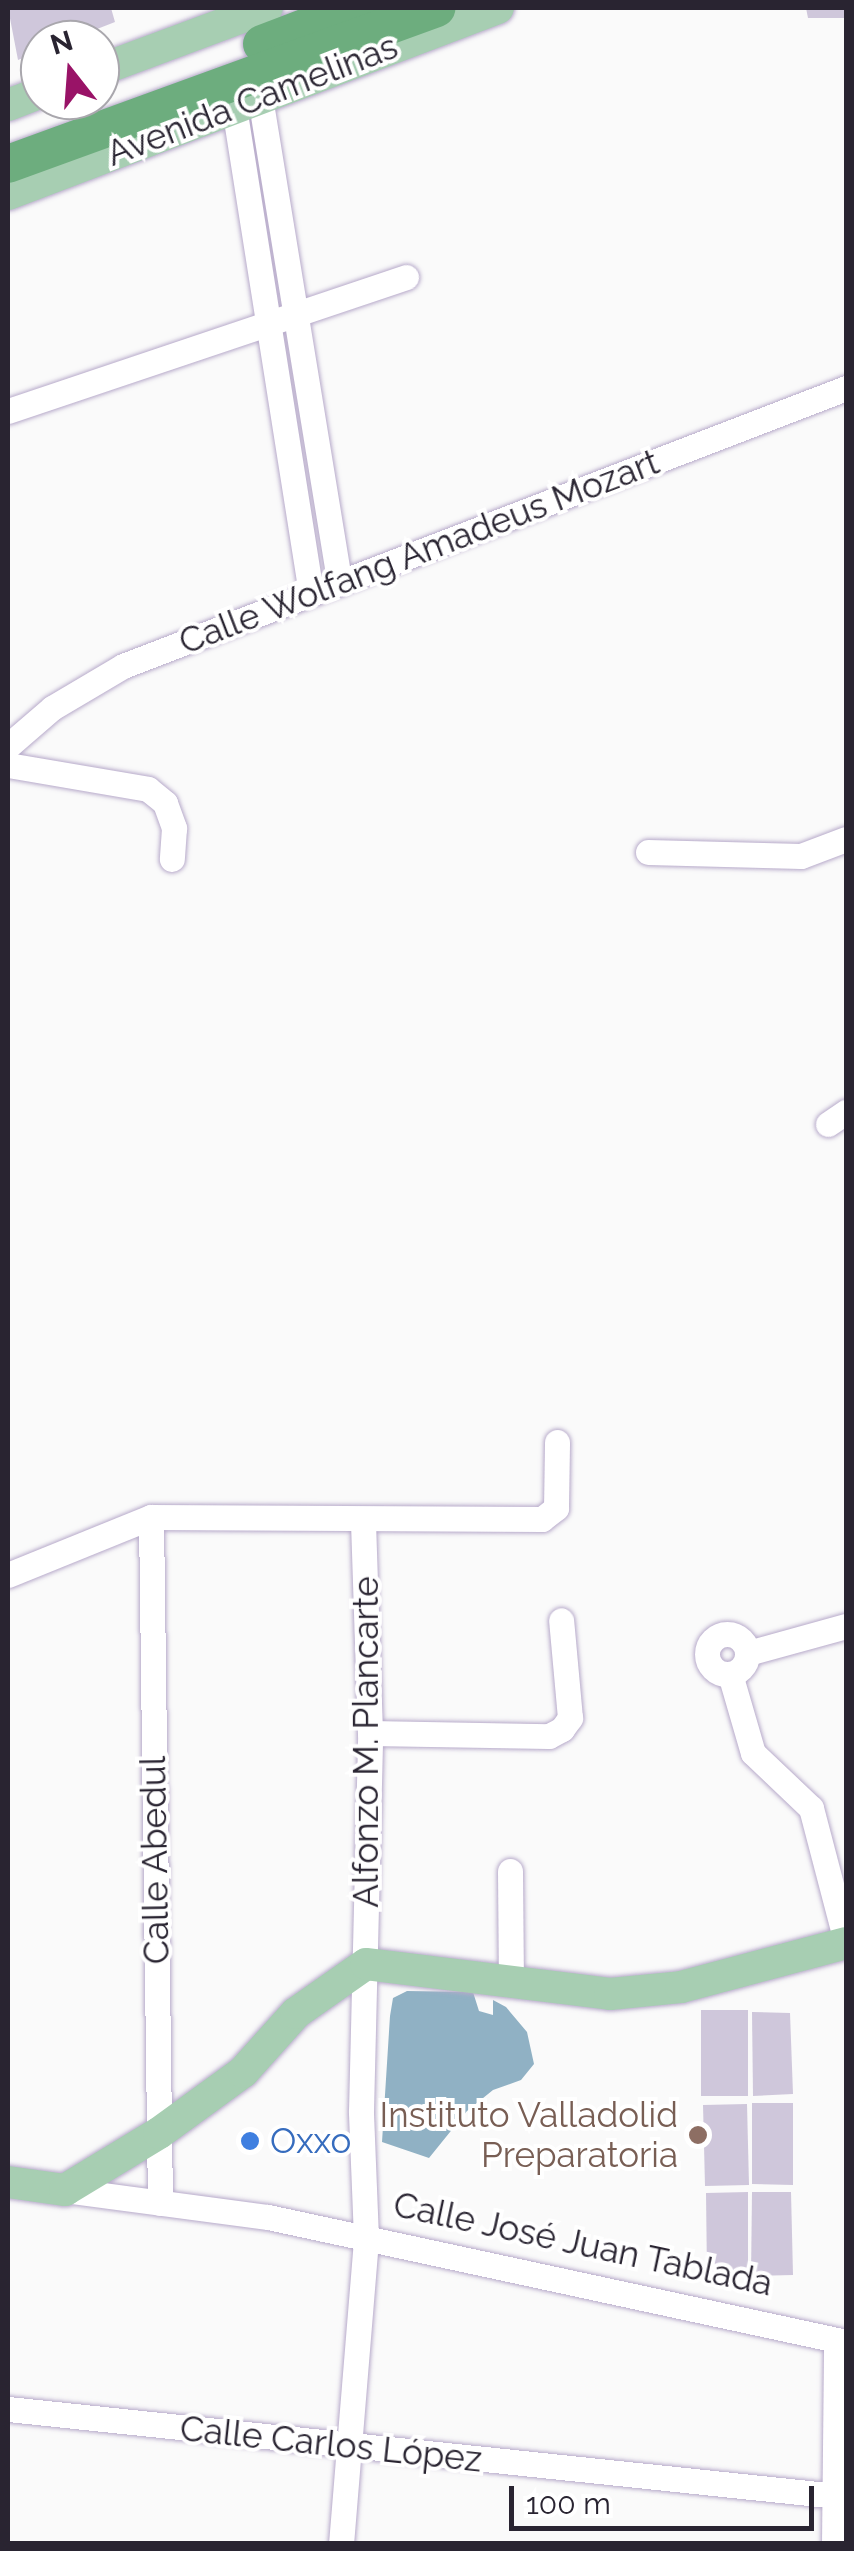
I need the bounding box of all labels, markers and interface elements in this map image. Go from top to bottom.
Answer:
north arrow [20,20,120,120]
text: N [47,24,77,62]
street label: Avenida Camelinas [101,25,403,175]
street label: Calle Wolfang Amadeus Mozart [172,441,666,663]
street label: Alfonzo M. Plancarte [345,1576,387,1908]
street label: Calle Abedul [132,1755,178,1965]
place label: Instituto Valladolid Preparatoria [378,2094,678,2176]
place label: Oxxo [270,2120,351,2162]
marker: Instituto Valladolid Preparatoria [687,2124,709,2146]
marker: Oxxo [239,2130,261,2152]
street label: Calle José Juan Tablada [388,2183,778,2305]
street label: Calle Carlos López [178,2407,484,2481]
scale bar [514,2466,819,2528]
text: 100 m [526,2486,611,2521]

